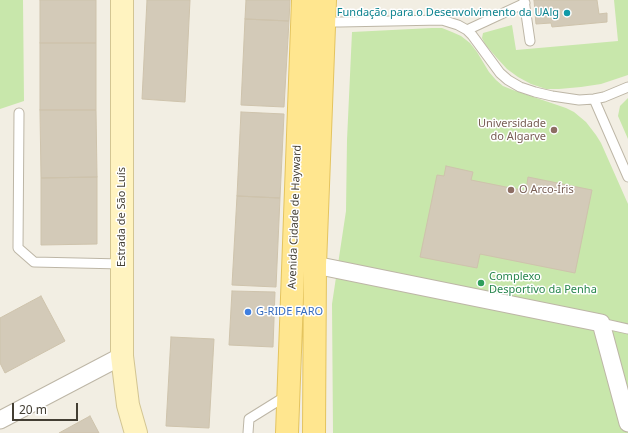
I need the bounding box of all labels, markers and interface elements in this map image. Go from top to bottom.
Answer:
place label: Fundação para o Desenvolvimento da UAlg [337,6,559,20]
marker: Fundação para o Desenvolvimento da UAlg [562,8,572,18]
place label: Universidade do Algarve [478,117,546,143]
marker: Universidade do Algarve [549,125,559,135]
street label: Avenida Cidade de Hayward [286,145,304,289]
street label: Estrada de São Luís [115,167,129,267]
place label: O Arco-Íris [519,183,574,197]
marker: O Arco-Íris [506,185,516,195]
place label: Complexo Desportivo da Penha [489,270,597,296]
marker: Complexo Desportivo da Penha [476,278,486,288]
place label: G-RIDE FARO [256,305,323,319]
marker: G-RIDE FARO [243,307,253,317]
scale bar [14,395,80,421]
text: 20 m [19,401,47,418]

